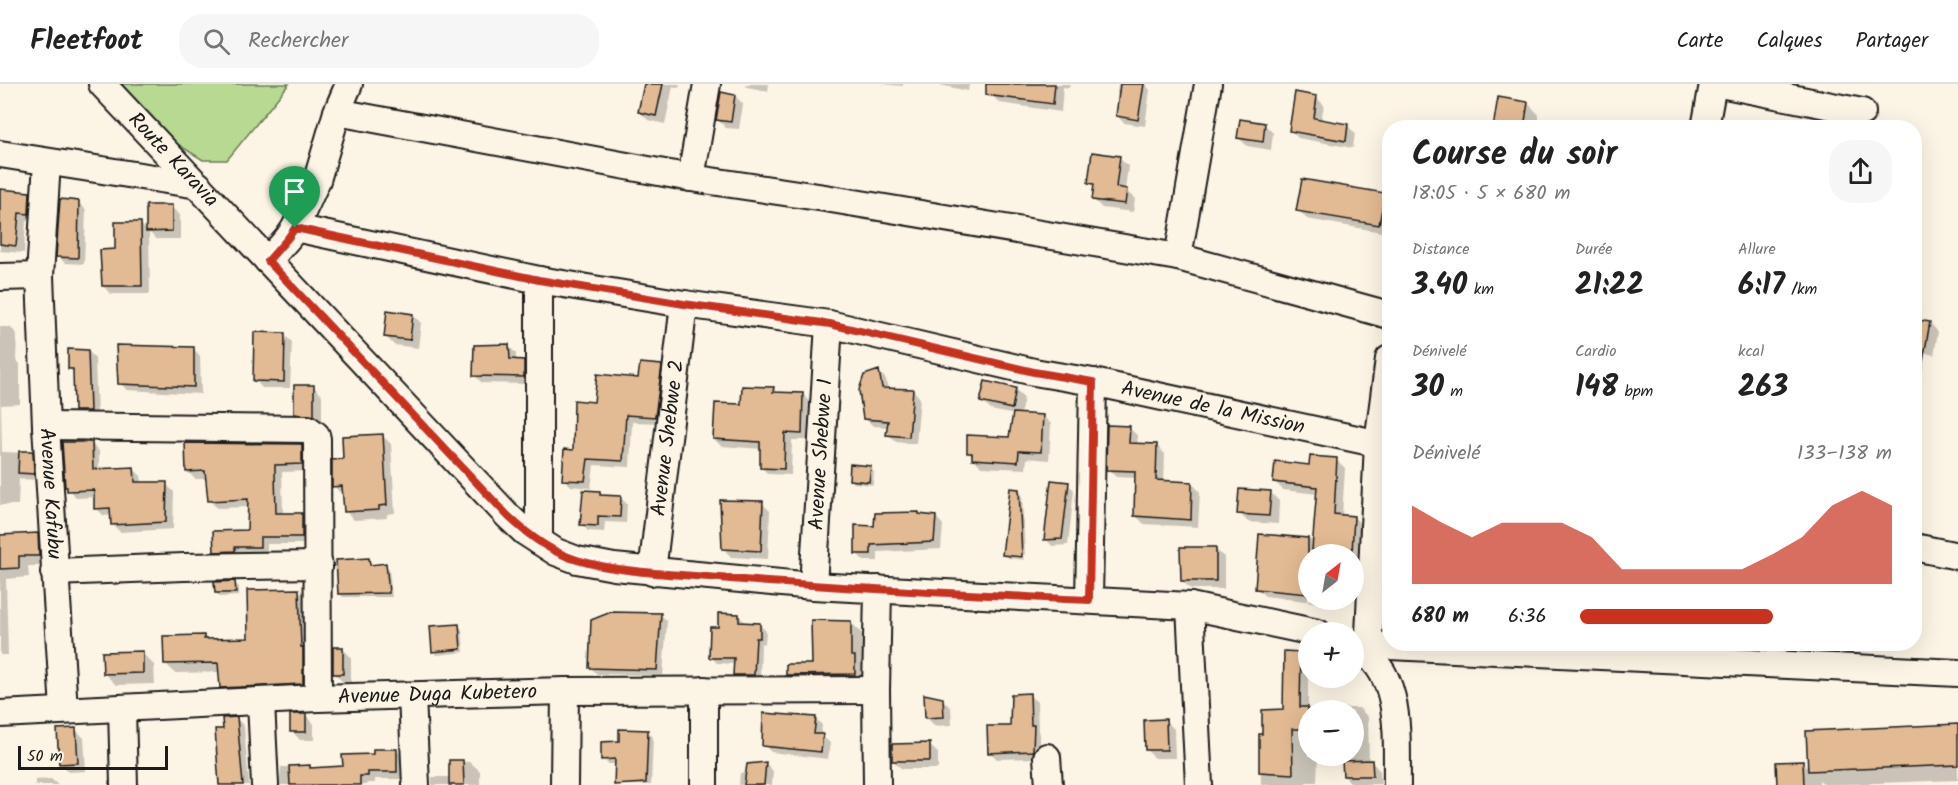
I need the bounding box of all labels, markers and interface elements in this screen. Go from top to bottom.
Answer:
search box [179,14,599,68]
text: Fleetfoot [30,19,143,64]
text: Rechercher [248,24,348,59]
icon: search [200,25,233,58]
text: Carte [1676,25,1723,58]
text: Calques [1756,25,1822,58]
text: Partager [1855,25,1928,58]
street label: Route Karavia [120,104,227,215]
text: Course du soir [1412,129,1617,182]
button: share [1829,140,1892,203]
pin [269,166,320,228]
icon: arrive [278,175,311,208]
text: 18:05 · 5 × 680 m [1412,178,1570,210]
text: Distance [1412,237,1470,262]
text: Durée [1575,237,1613,262]
text: Allure [1738,237,1776,262]
text: 3.40 [1412,262,1467,310]
text: 21:22 [1575,262,1644,310]
text: 6:17 [1738,262,1785,310]
text: km [1467,277,1494,302]
text: /km [1785,277,1817,302]
text: Dénivelé [1412,339,1467,364]
text: Cardio [1575,339,1616,364]
text: kcal [1738,339,1764,364]
street label: Avenue Shebwe 2 [642,358,694,518]
text: 30 [1412,364,1444,412]
text: 148 [1575,364,1618,412]
text: 263 [1738,364,1788,412]
street label: Avenue de la Mission [1118,372,1308,444]
street label: Avenue Shebwe 1 [800,377,842,531]
text: m [1444,379,1463,404]
text: bpm [1618,379,1653,404]
street label: Avenue Kafubu [30,427,71,560]
text: Dénivelé [1412,438,1480,470]
text: 133–138 m [1797,438,1892,470]
north arrow [1298,544,1364,610]
map controls [1298,544,1364,766]
text: 680 m [1412,601,1469,633]
text: 6:36 [1508,601,1547,633]
button: + [1298,622,1364,688]
street label: Avenue Duga Kubetero [337,675,538,714]
button: − [1298,700,1364,766]
scale bar [18,743,168,770]
text: 50 m [27,744,63,769]

